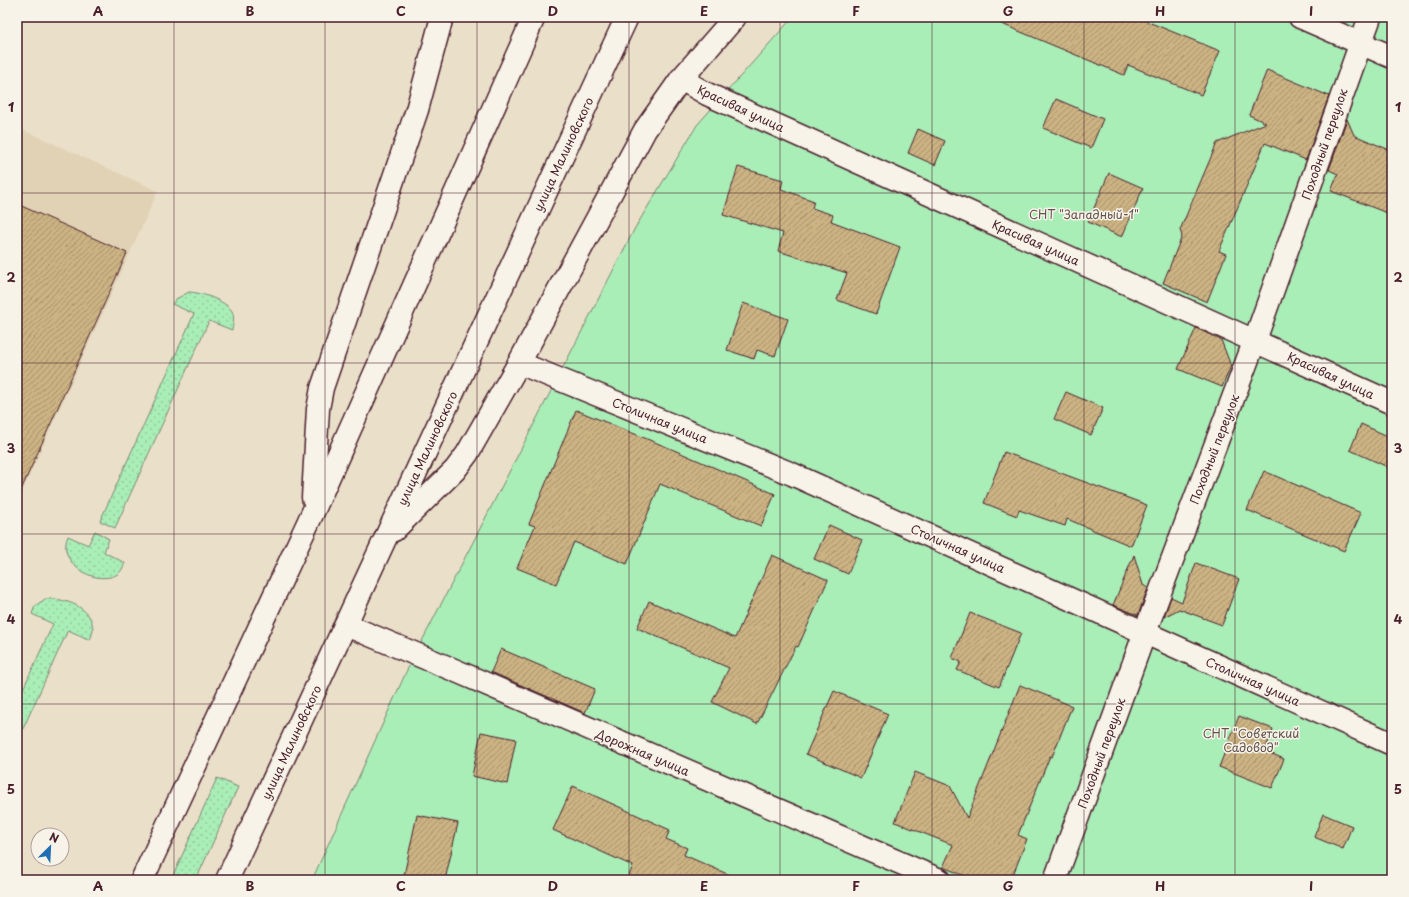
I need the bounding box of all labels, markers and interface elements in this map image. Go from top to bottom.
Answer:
text: A [93,1,103,20]
text: B [246,1,255,20]
text: C [396,1,406,20]
text: D [548,1,558,20]
text: E [700,1,708,20]
text: F [852,1,860,20]
text: G [1003,1,1013,20]
text: H [1155,1,1165,20]
text: I [1309,1,1313,20]
street label: Красивая улица [695,80,788,136]
street label: Походный переулок [1296,85,1352,202]
street label: улица Малиновского [529,94,598,214]
text: 1 [8,97,14,116]
text: 1 [1395,97,1401,116]
park label: СНТ "Западный-1" [1029,205,1139,223]
street label: Красивая улица [989,215,1083,270]
text: 2 [6,267,16,286]
text: 2 [1393,267,1403,286]
street label: Красивая улица [1285,347,1378,403]
street label: улица Малиновского [393,388,462,508]
street label: Походный переулок [1185,390,1244,507]
street label: Столичная улица [610,393,711,448]
text: 3 [7,438,16,457]
text: 3 [1394,438,1403,457]
street label: Столичная улица [908,519,1008,577]
text: 4 [7,609,16,628]
text: 4 [1394,609,1403,628]
street label: Столичная улица [1203,652,1303,710]
street label: улица Малиновского [257,682,326,802]
street label: Походный переулок [1073,694,1130,811]
street label: Дорожная улица [593,724,693,780]
park label: СНТ "Советский Садовод" [1203,724,1299,756]
text: 5 [7,779,15,798]
text: 5 [1394,779,1402,798]
north arrow [30,827,70,867]
text: N [47,828,62,847]
text: A [93,876,103,895]
text: B [246,876,255,895]
text: C [396,876,406,895]
text: D [548,876,558,895]
text: E [700,876,708,895]
text: F [852,876,860,895]
text: G [1003,876,1013,895]
text: H [1155,876,1165,895]
text: I [1309,876,1313,895]

